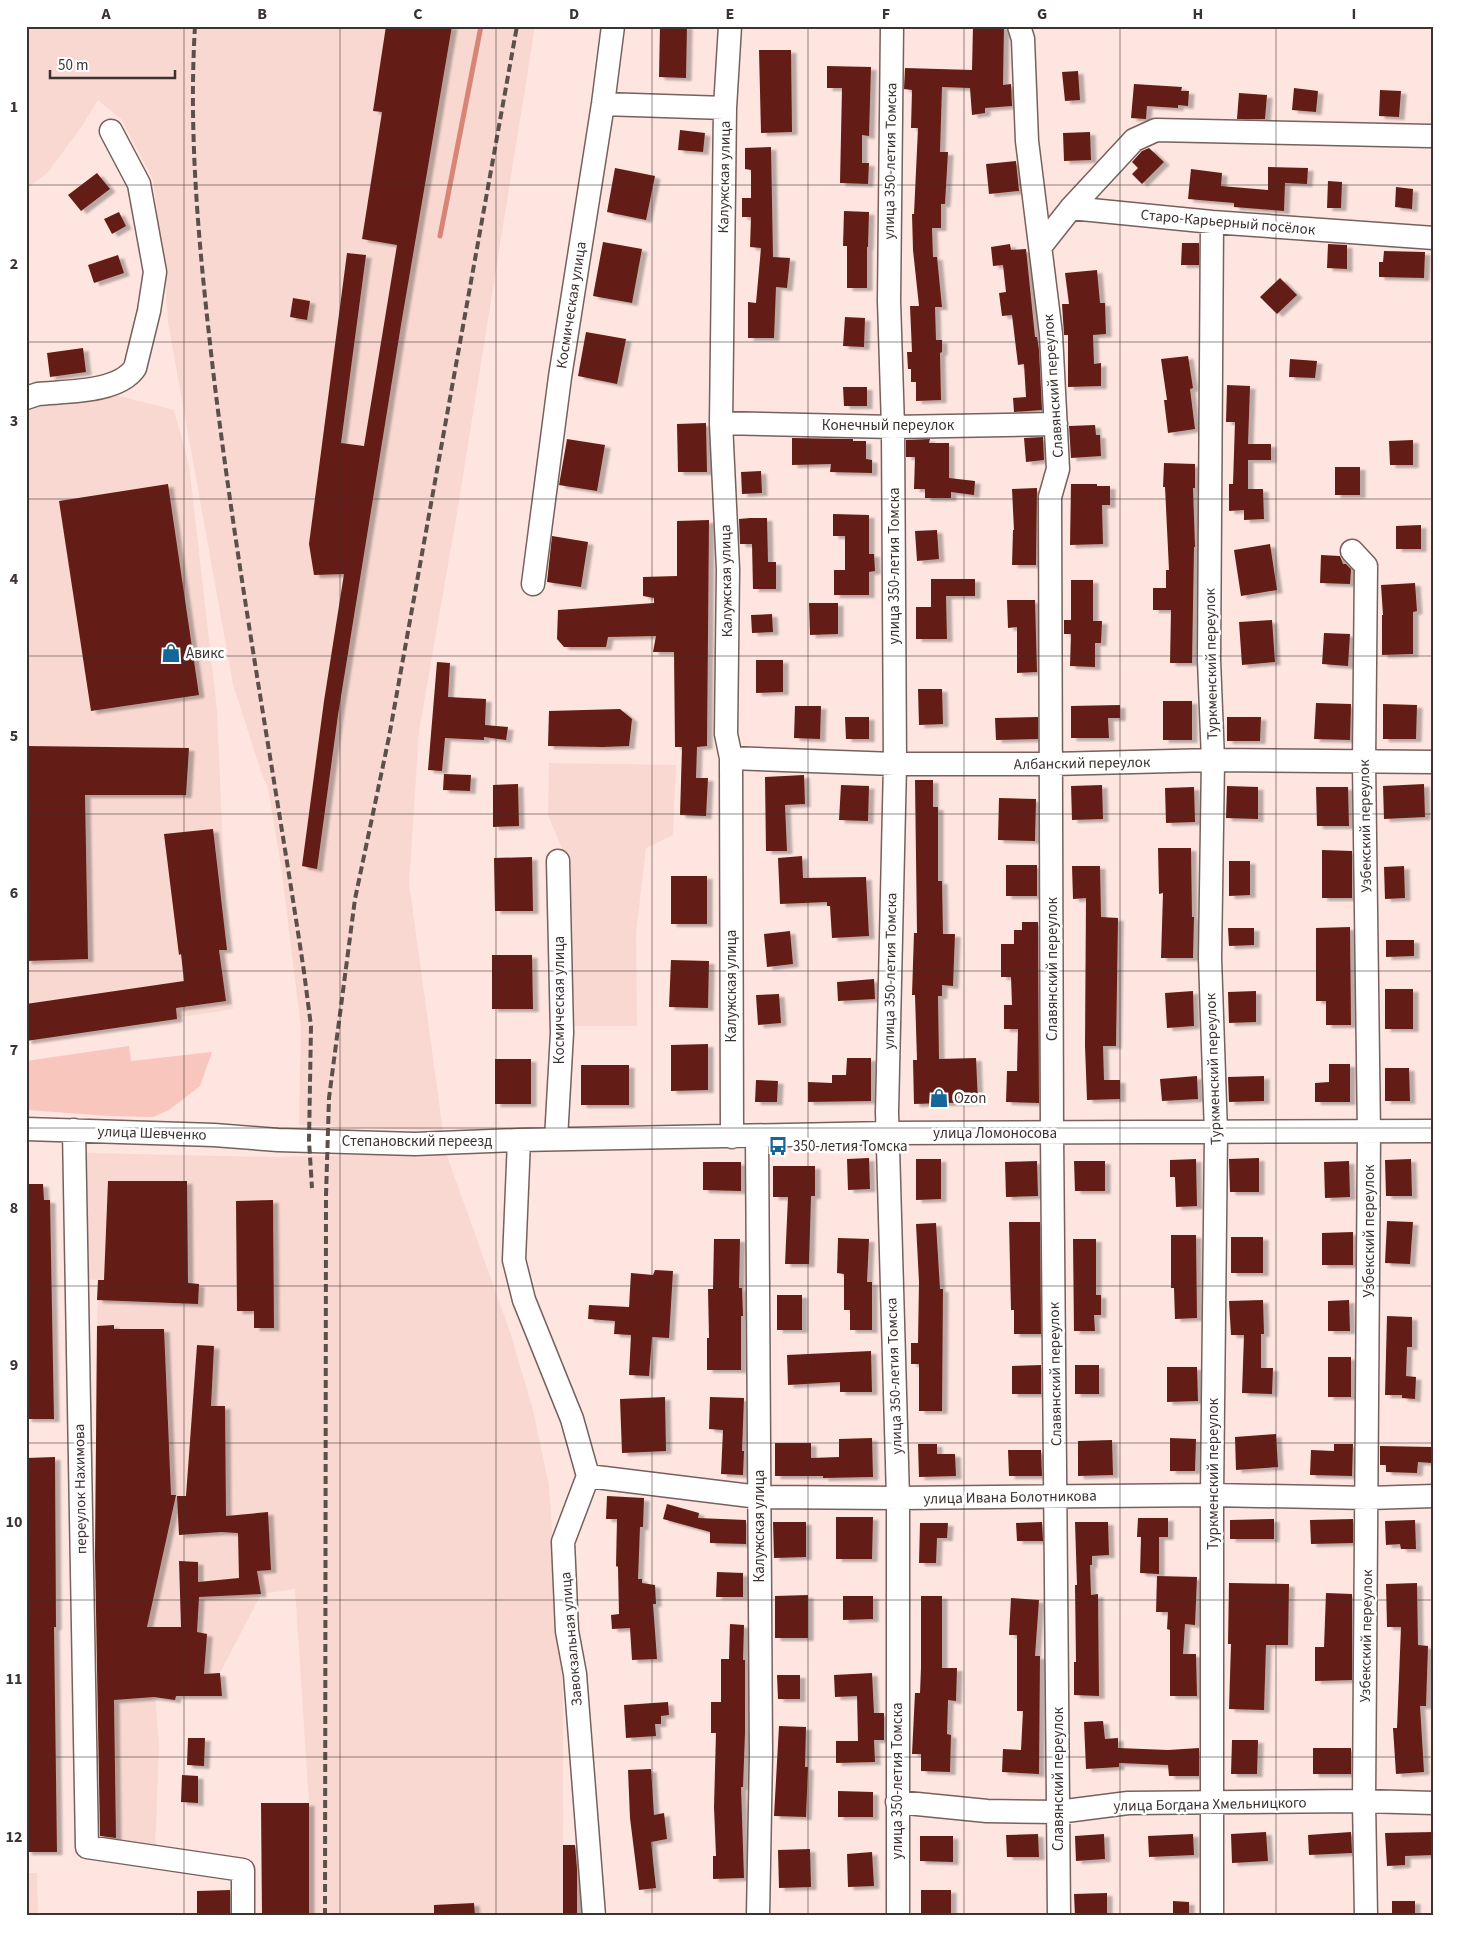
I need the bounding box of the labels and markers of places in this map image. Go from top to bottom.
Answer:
shop icon: Авикс [160,642,182,664]
place label: Авикс [186,643,224,664]
shop icon: Ozon [928,1087,950,1109]
place label: Ozon [954,1088,986,1109]
bus stop icon: 350-летия Томска [767,1135,789,1157]
place label: 350-летия Томска [793,1136,908,1157]

